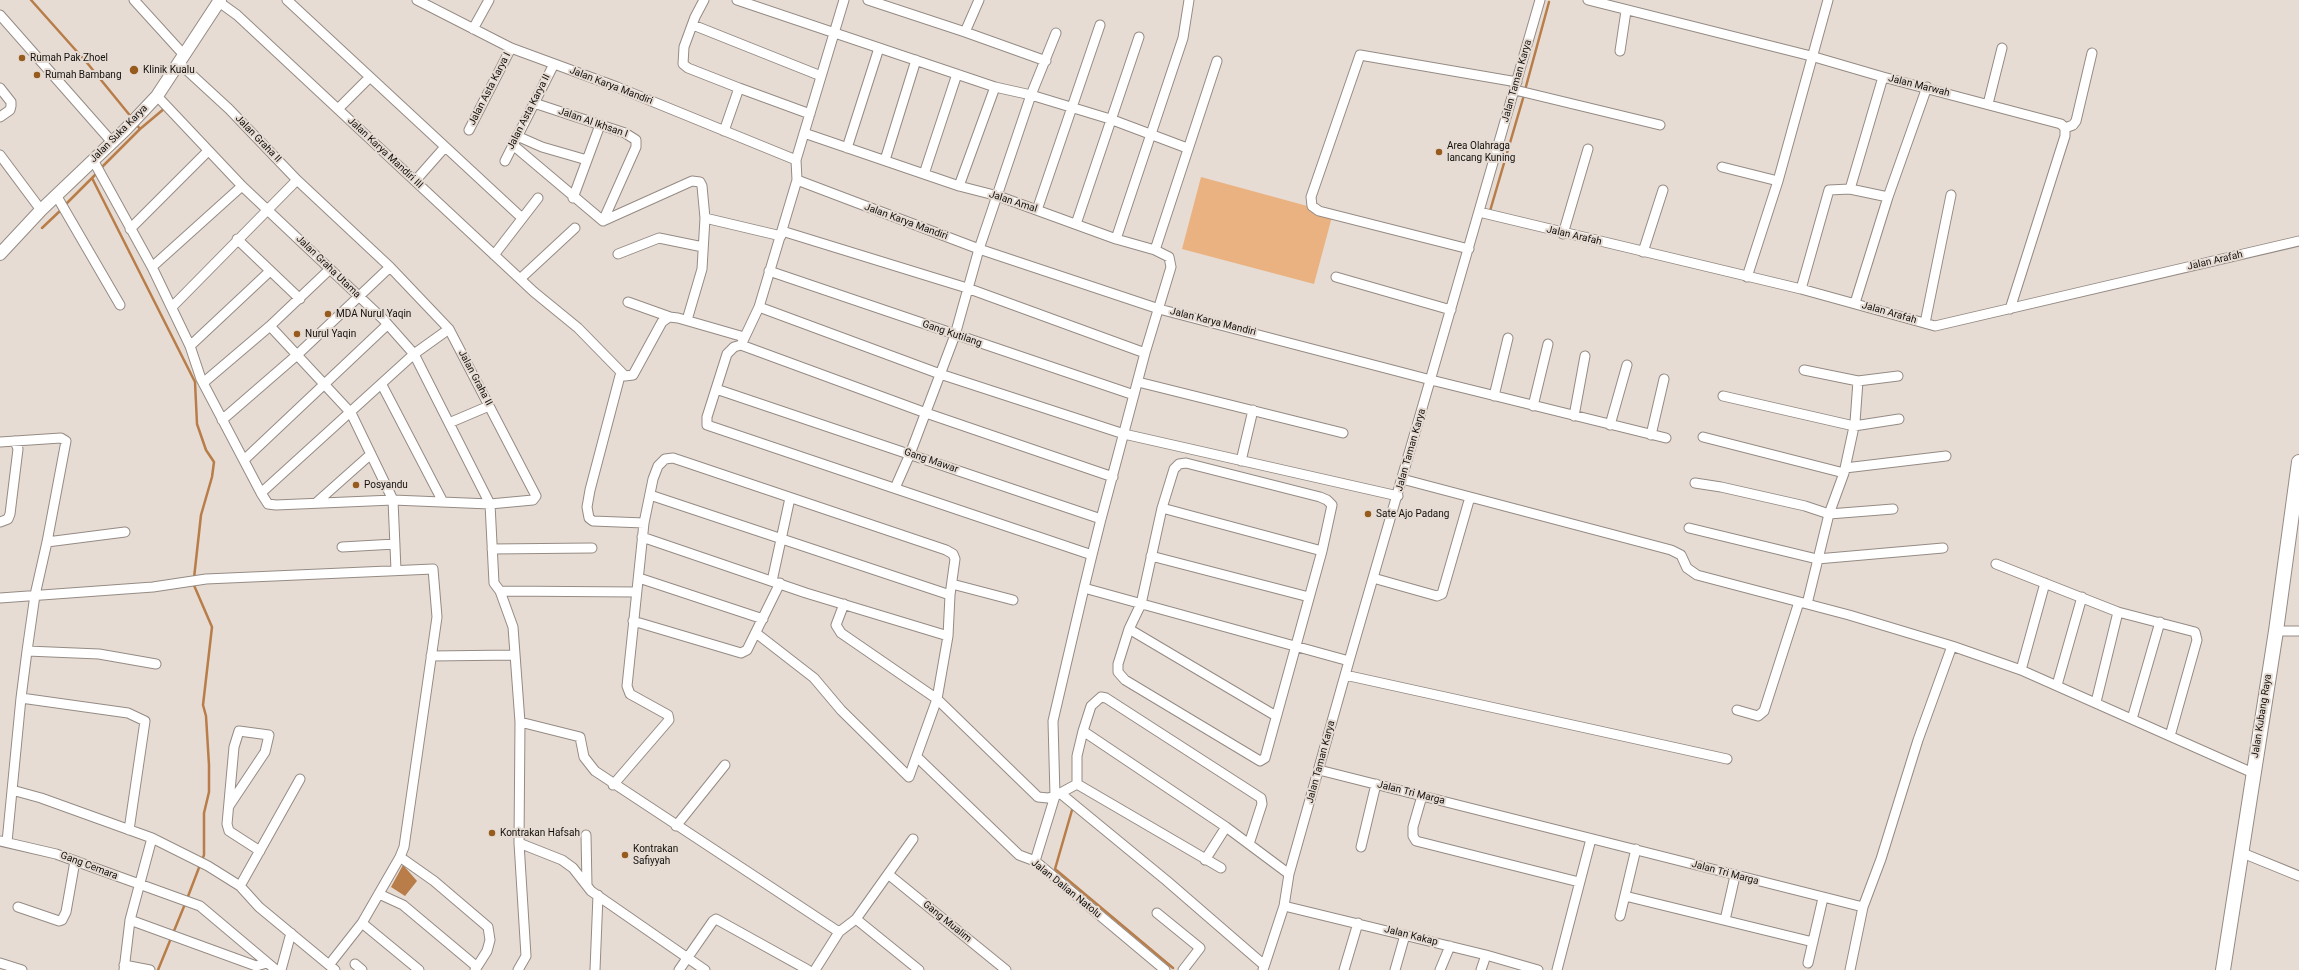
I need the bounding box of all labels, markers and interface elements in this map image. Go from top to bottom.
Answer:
street label: Jalan Taman Karya [1499,38,1535,124]
street label: Jalan Asta Karya I [466,51,514,127]
place label: Rumah Pak Zhoel [30,52,108,64]
marker: Rumah Pak Zhoel [17,53,27,63]
marker: Klinik Kualu [128,64,140,76]
place label: Klinik Kualu [143,64,195,76]
street label: Jalan Karya Mandiri [568,65,654,107]
place label: Rumah Bambang [45,69,122,81]
marker: Rumah Bambang [32,70,42,80]
street label: Jalan Asta Karya II [505,72,553,152]
street label: Jalan Marwah [1887,73,1951,99]
street label: Jalan Suka Karya [88,103,150,165]
street label: Jalan Al Ikhsan I [557,105,629,141]
street label: Jalan Graha II [232,113,284,165]
street label: Jalan Karya Mandiri III [345,115,425,191]
place label: Area Olahraga lancang Kuning [1447,140,1515,164]
marker: Area Olahraga lancang Kuning [1434,147,1444,157]
street label: Jalan Amal [987,189,1039,215]
street label: Jalan Karya Mandiri [863,201,949,243]
street label: Jalan Arafah [1545,224,1603,248]
street label: Jalan Graha Utama [293,233,363,301]
street label: Jalan Arafah [2186,249,2244,273]
street label: Jalan Arafah [1860,299,1918,327]
street label: Jalan Karya Mandiri [1169,306,1257,338]
place label: MDA Nurul Yaqin [336,308,411,320]
marker: MDA Nurul Yaqin [323,309,333,319]
street label: Gang Kutilang [921,318,983,350]
place label: Nurul Yaqin [305,328,356,340]
marker: Nurul Yaqin [292,329,302,339]
street label: Jalan Graha II [455,348,495,408]
street label: Jalan Taman Karya [1393,407,1429,493]
street label: Gang Mawar [902,446,960,476]
place label: Posyandu [364,479,408,491]
marker: Posyandu [351,480,361,490]
place label: Sate Ajo Padang [1376,508,1449,520]
marker: Sate Ajo Padang [1363,509,1373,519]
street label: Jalan Kubang Raya [2249,673,2275,759]
street label: Jalan Taman Karya [1304,719,1338,805]
street label: Jalan Tri Marga [1376,779,1446,807]
place label: Kontrakan Hafsah [500,827,580,839]
marker: Kontrakan Hafsah [487,828,497,838]
place label: Kontrakan Safiyyah [633,843,678,866]
street label: Gang Cemara [59,850,119,882]
marker: Kontrakan Safiyyah [620,850,630,860]
street label: Jalan Dalian Natolu [1029,857,1103,921]
street label: Jalan Tri Marga [1690,858,1760,888]
street label: Gang Mualim [920,899,974,945]
street label: Jalan Kakap [1383,924,1439,948]

